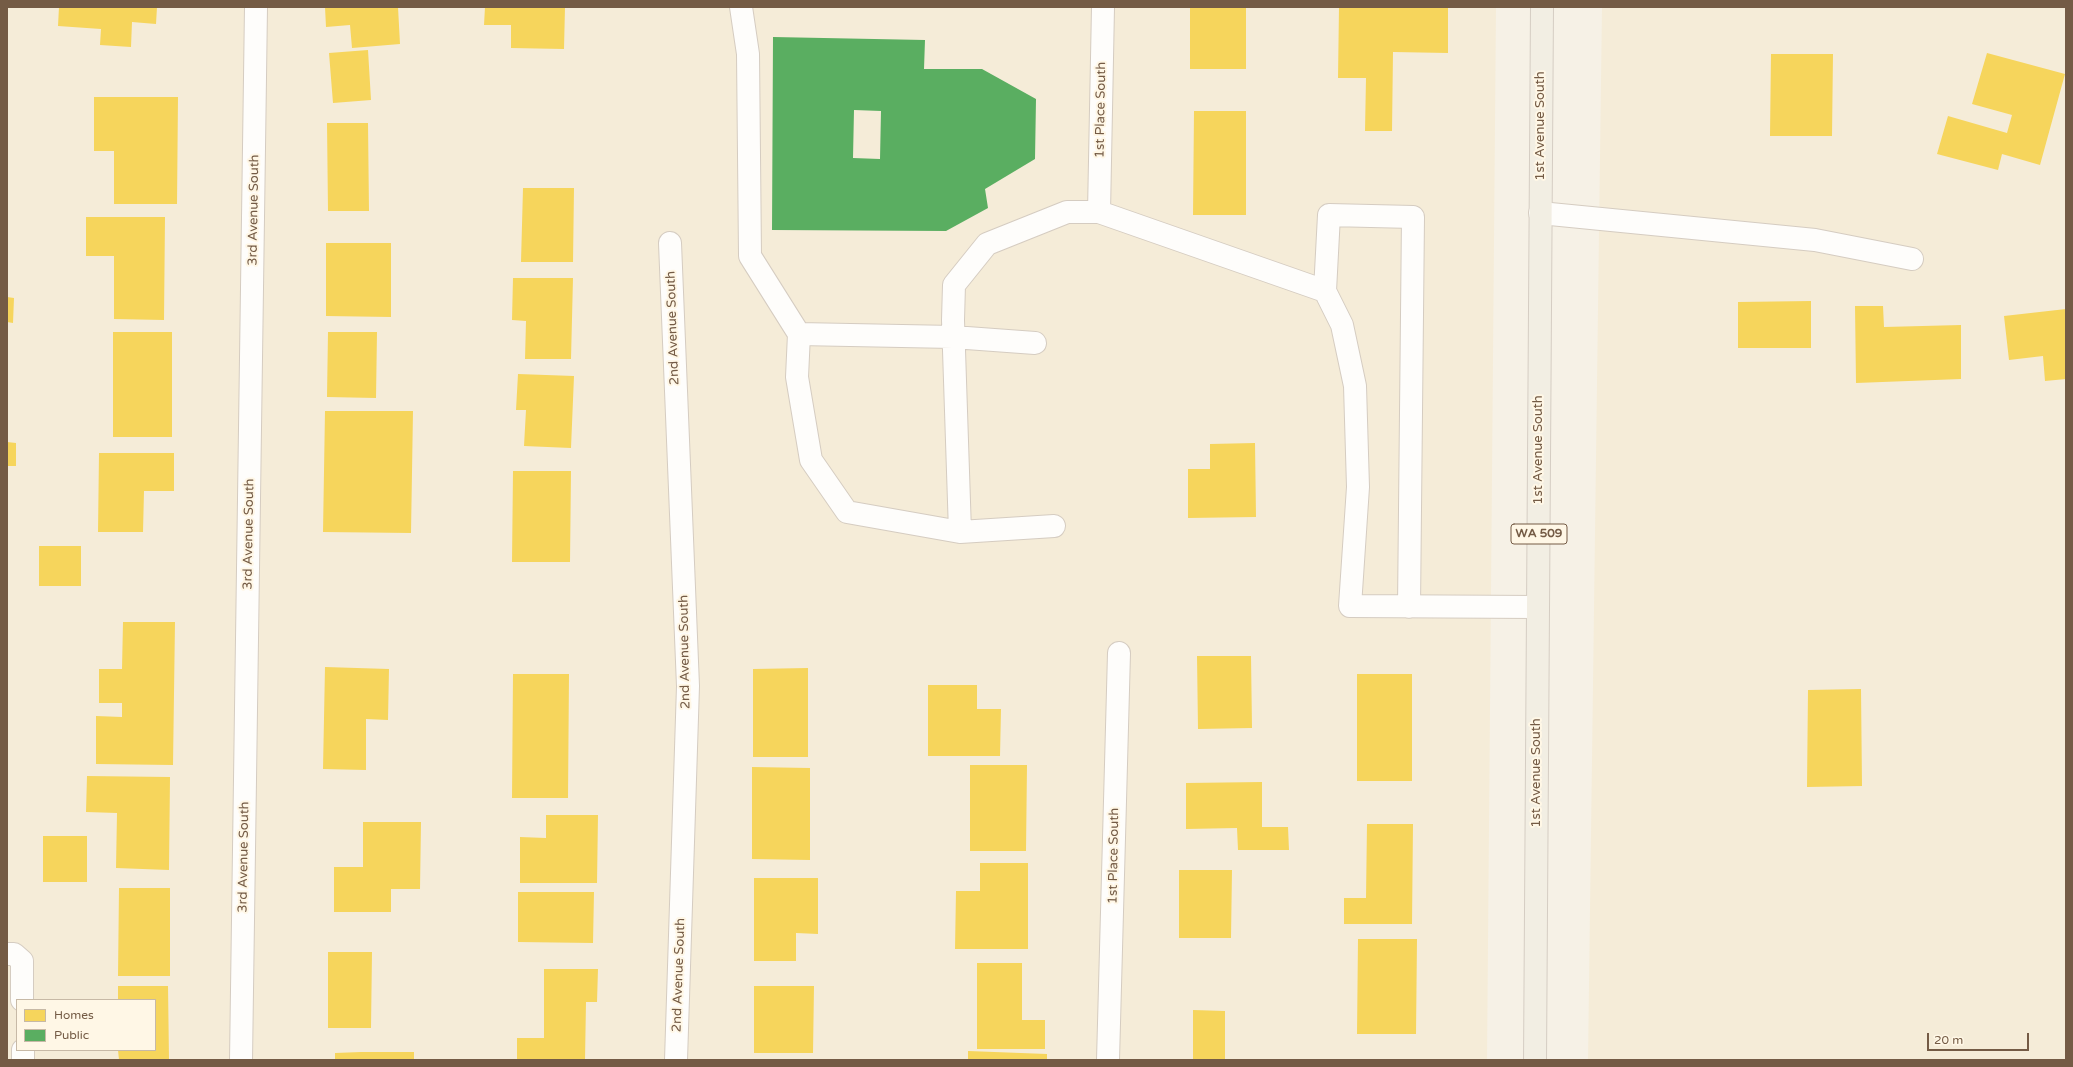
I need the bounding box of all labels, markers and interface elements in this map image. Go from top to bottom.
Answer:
street label: 1st Place South [1092,62,1110,158]
street label: 1st Avenue South [1533,71,1549,181]
street label: 3rd Avenue South [245,154,263,266]
street label: 2nd Avenue South [663,271,683,385]
street label: 1st Avenue South [1531,395,1547,505]
street label: 3rd Avenue South [240,478,258,590]
road number: WA 509 [1511,524,1567,544]
street label: 2nd Avenue South [676,595,694,709]
street label: 1st Avenue South [1529,718,1545,828]
street label: 3rd Avenue South [235,801,253,913]
street label: 1st Place South [1105,808,1123,904]
street label: 2nd Avenue South [669,918,689,1032]
legend [16,999,156,1051]
text: Homes [54,1008,94,1022]
scale bar [1929,1025,2031,1051]
text: Public [54,1028,89,1042]
text: 20 m [1934,1033,1963,1047]

